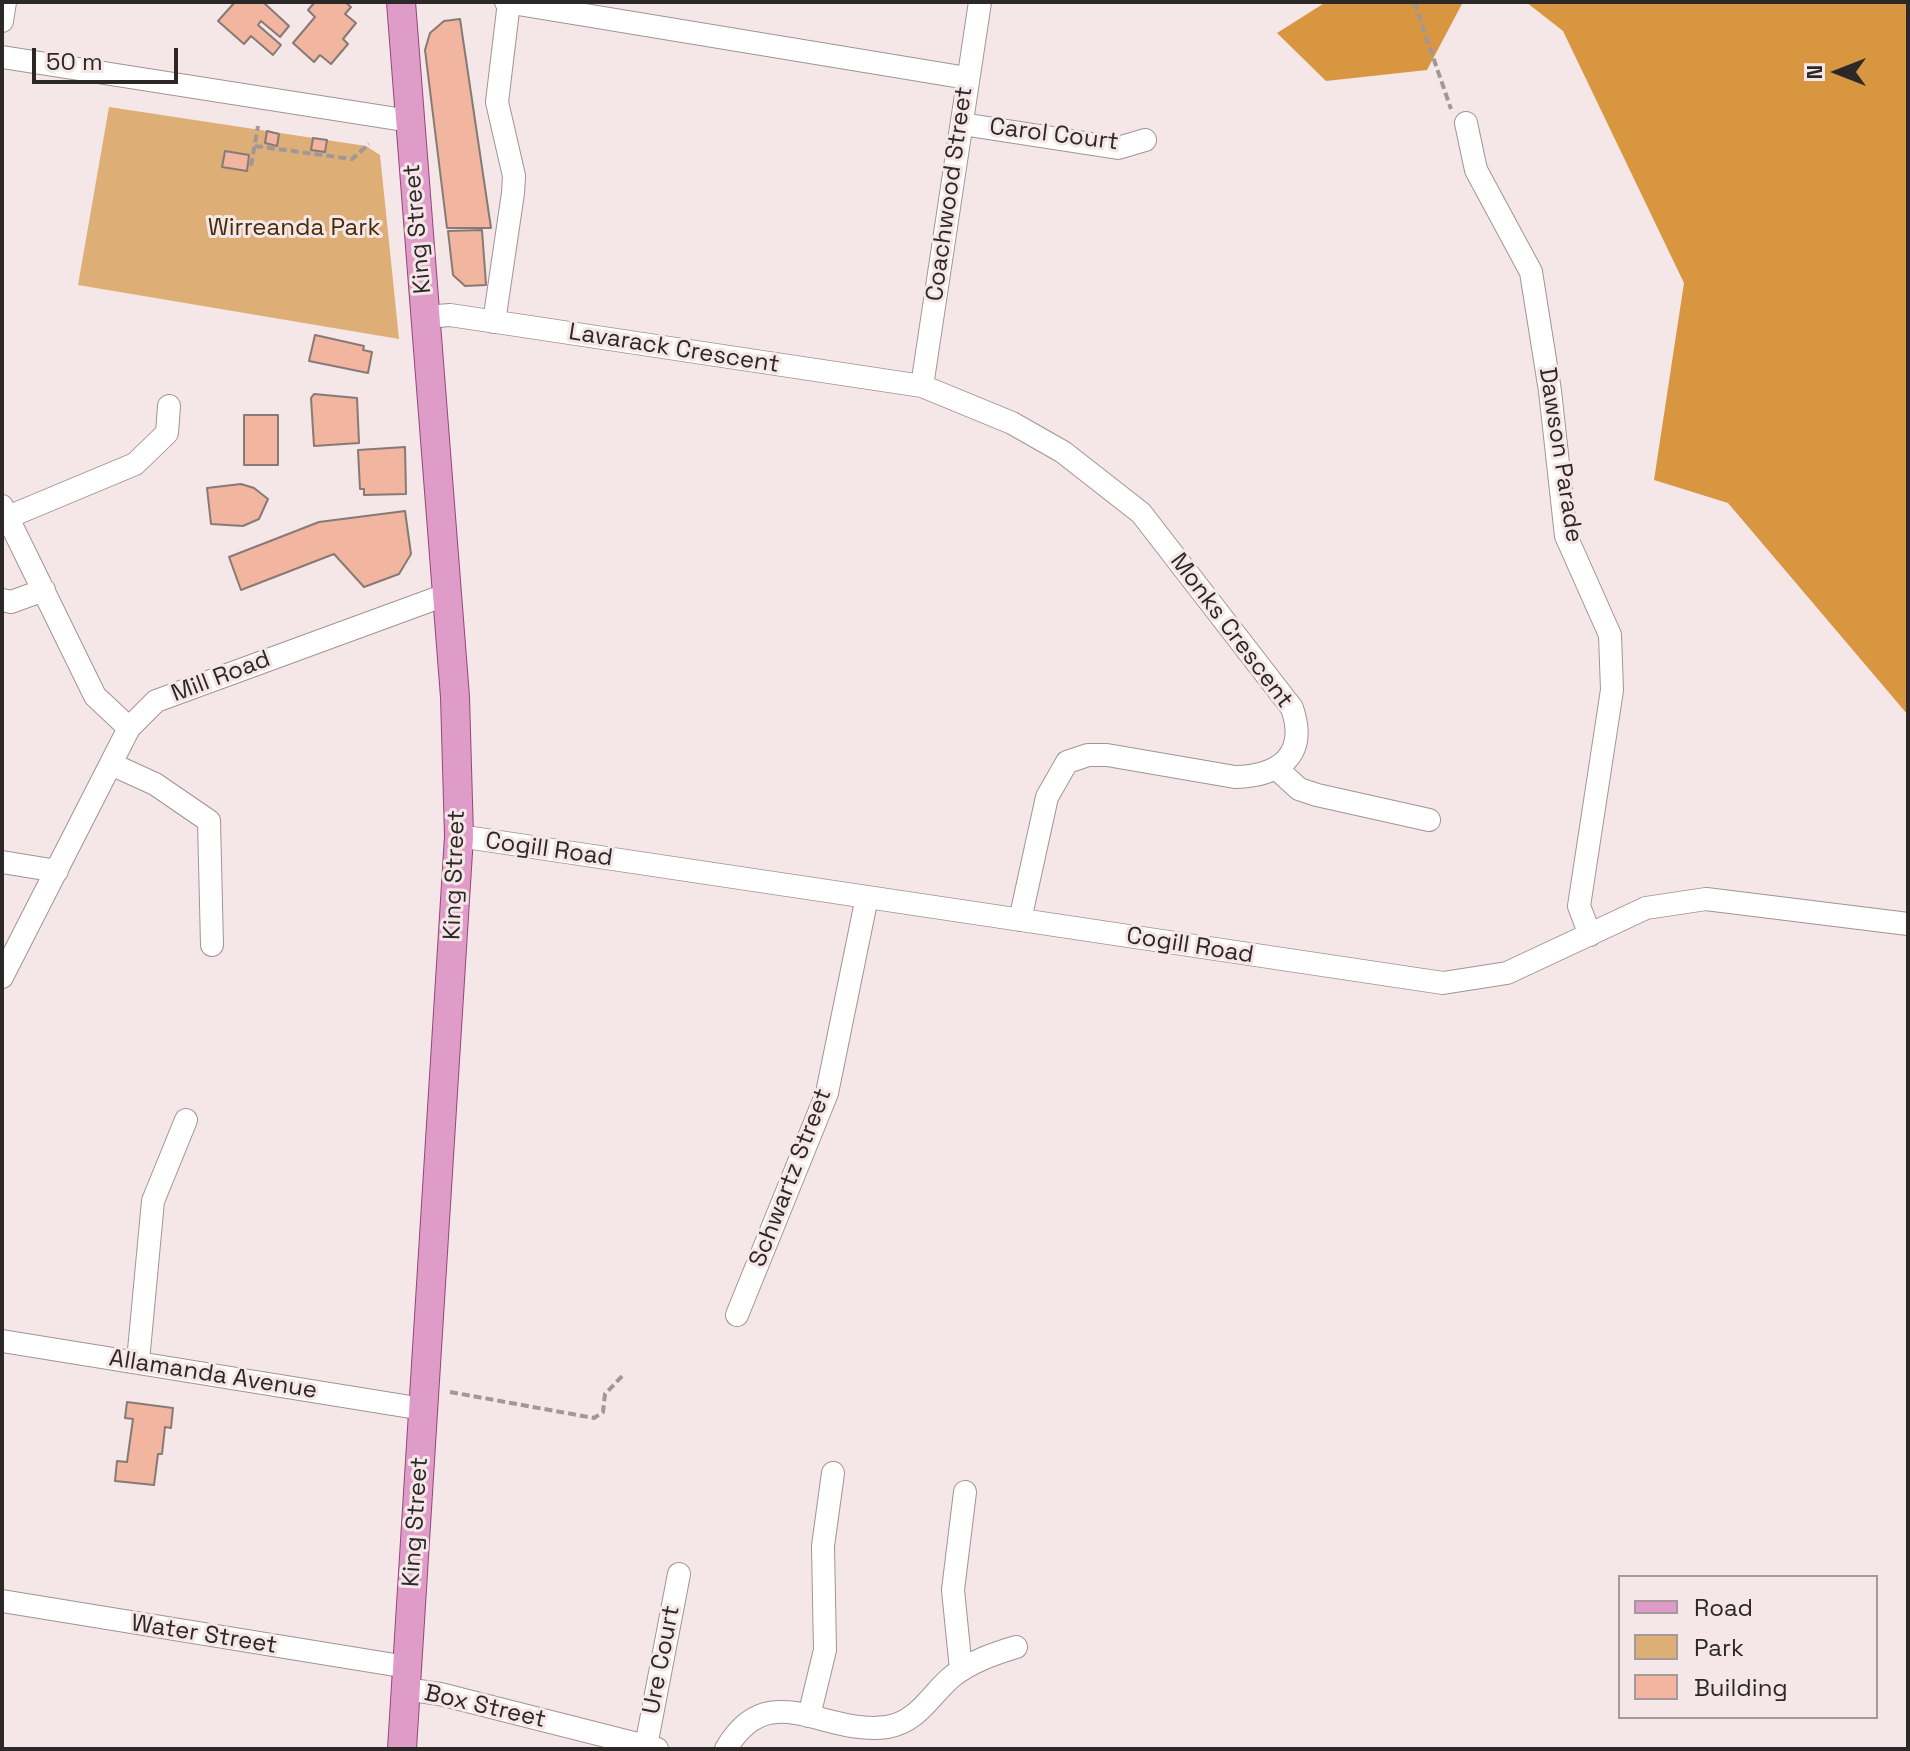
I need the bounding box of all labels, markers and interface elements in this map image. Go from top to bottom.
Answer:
scale bar [36,32,182,82]
north arrow [1798,32,1878,112]
text: 50 m [46,46,103,77]
text: N [1800,65,1828,79]
street label: Coachwood Street [921,85,979,303]
street label: Carol Court [988,113,1120,157]
street label: King Street [398,163,438,295]
park label: Wirreanda Park [208,214,380,242]
street label: Lavarack Crescent [567,318,781,380]
street label: Dawson Parade [1532,365,1588,545]
street label: Monks Crescent [1163,548,1299,714]
street label: Mill Road [168,645,274,709]
street label: King Street [438,809,472,941]
street label: Cogill Road [483,827,615,873]
street label: Cogill Road [1124,922,1256,970]
street label: Schwartz Street [744,1085,838,1271]
street label: Allamanda Avenue [107,1344,319,1406]
street label: King Street [397,1456,435,1588]
legend [1618,1575,1878,1719]
text: Road [1694,1592,1753,1623]
street label: Ure Court [637,1603,687,1717]
street label: Water Street [129,1609,279,1661]
text: Park [1694,1632,1744,1663]
text: Building [1694,1672,1788,1703]
street label: Box Street [422,1679,548,1735]

